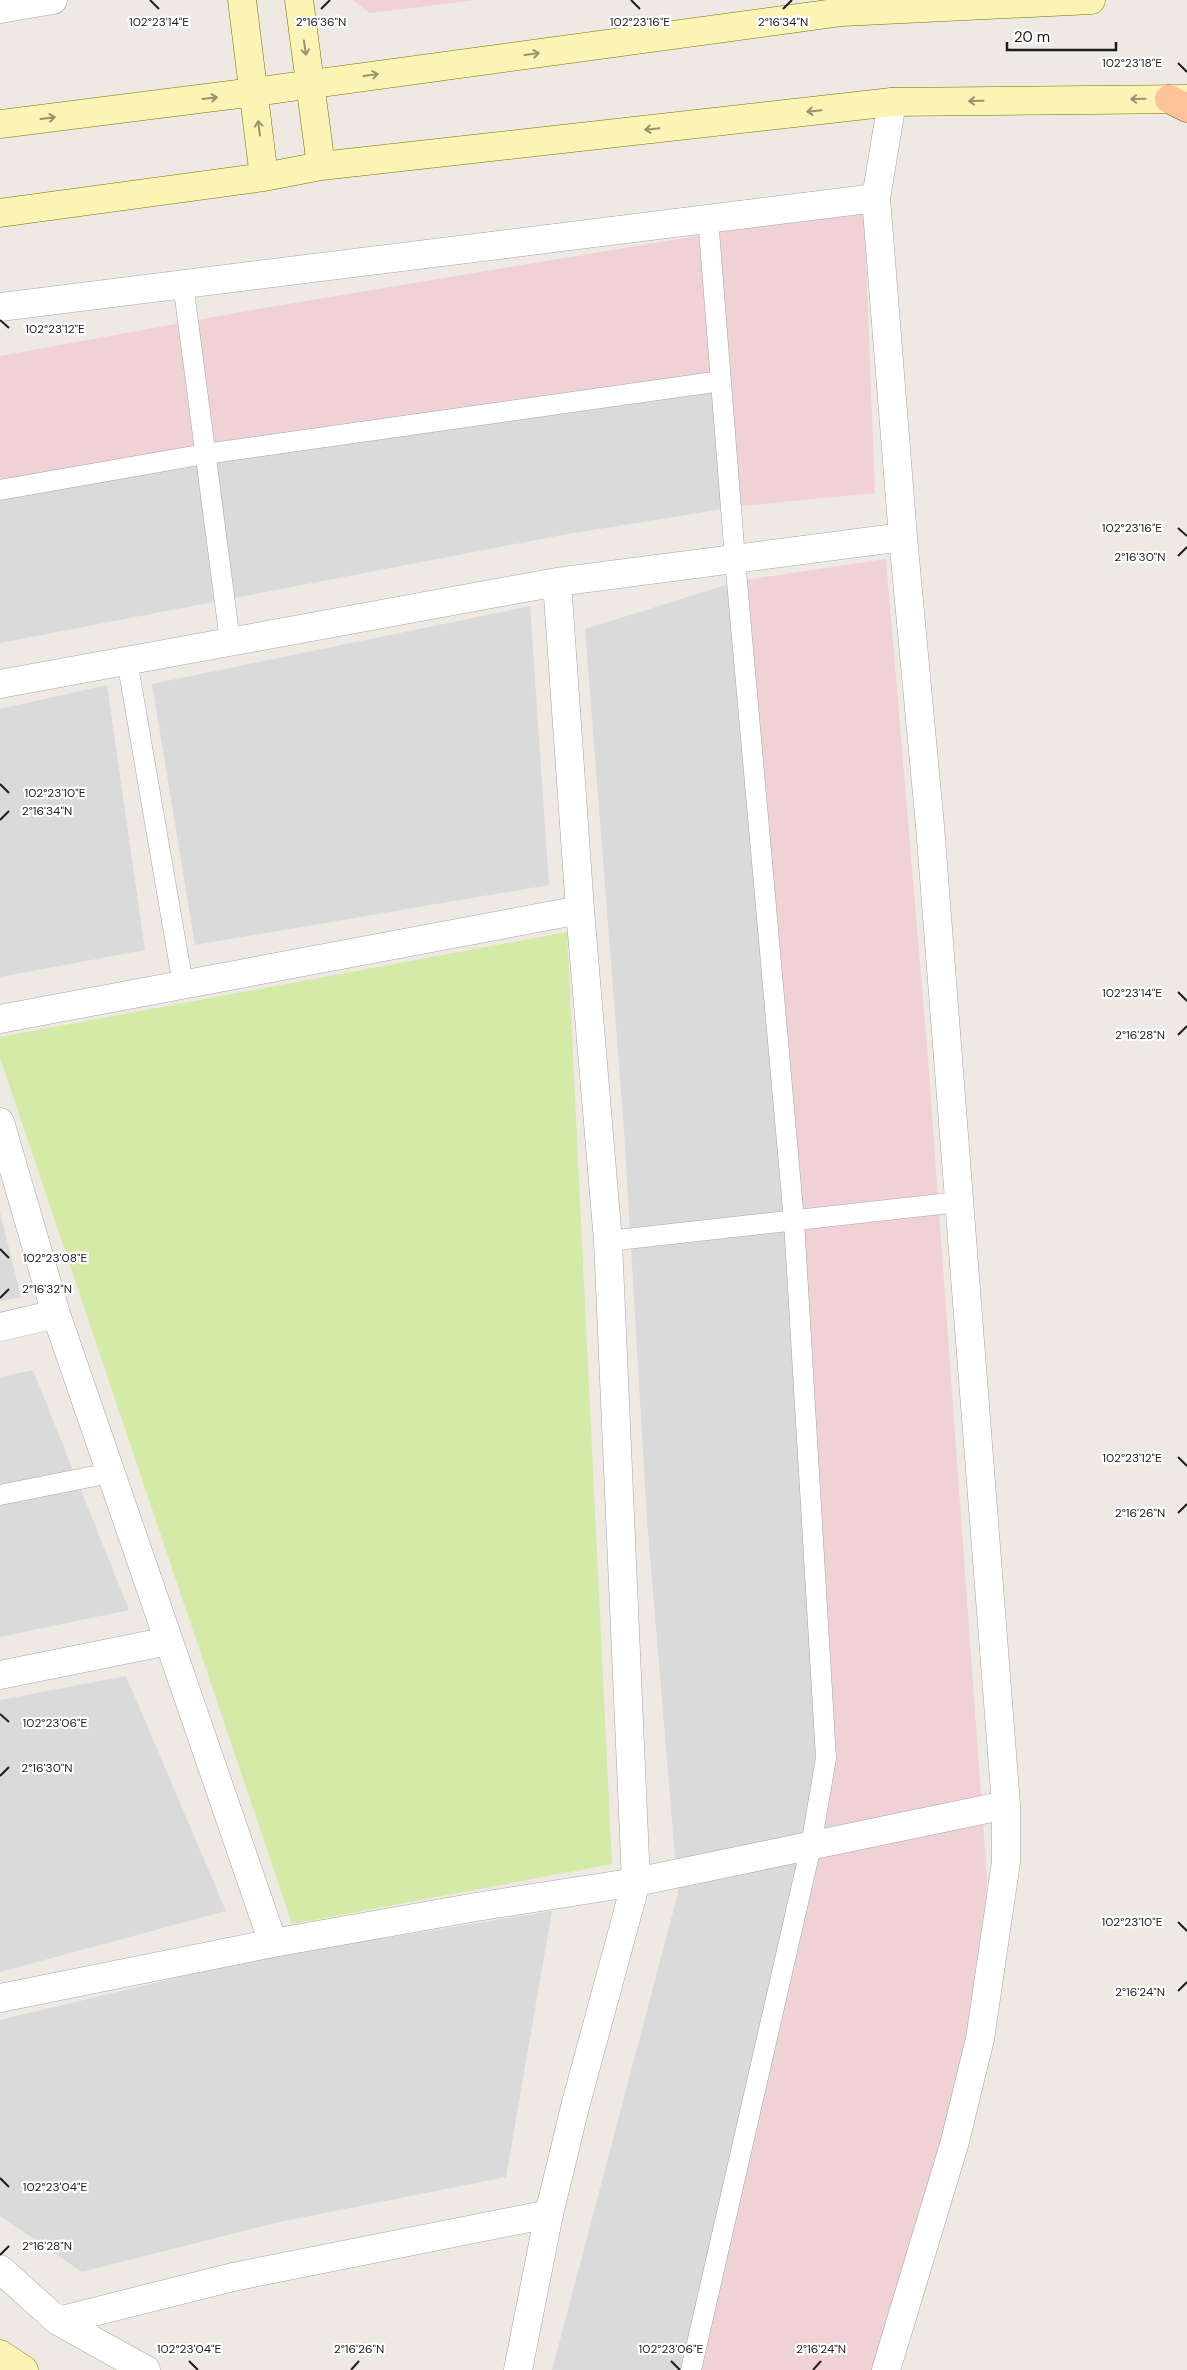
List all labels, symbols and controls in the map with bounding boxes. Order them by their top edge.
text: 102°23'14"E [129,14,189,30]
text: 2°16'36"N [296,14,346,30]
text: 102°23'16"E [610,14,670,30]
text: 2°16'34"N [758,14,808,30]
scale bar [1007,20,1116,52]
text: 20 m [1014,27,1050,47]
one-way arrow [301,40,311,56]
one-way arrow [523,49,539,59]
text: 102°23'18"E [1102,55,1162,71]
one-way arrow [362,70,378,80]
one-way arrow [201,93,217,103]
one-way arrow [1131,94,1147,104]
one-way arrow [968,96,984,106]
one-way arrow [806,106,822,116]
one-way arrow [40,113,56,123]
one-way arrow [254,120,264,136]
one-way arrow [645,124,661,134]
text: 102°23'12"E [25,321,85,337]
text: 102°23'16"E [1102,520,1162,536]
text: 2°16'30"N [1114,549,1166,565]
text: 102°23'10"E [25,785,86,801]
text: 2°16'34"N [22,803,72,819]
text: 102°23'14"E [1102,985,1162,1001]
text: 2°16'28"N [1115,1027,1165,1043]
text: 102°23'08"E [23,1250,87,1266]
text: 2°16'32"N [22,1281,72,1297]
text: 102°23'12"E [1102,1450,1162,1466]
text: 2°16'26"N [1115,1505,1165,1521]
text: 102°23'06"E [23,1715,88,1731]
text: 2°16'30"N [21,1760,73,1776]
text: 102°23'10"E [1102,1914,1163,1930]
text: 2°16'24"N [1115,1984,1165,2000]
text: 102°23'04"E [23,2179,87,2195]
text: 2°16'28"N [22,2238,72,2254]
text: 102°23'04"E [157,2341,221,2357]
text: 2°16'26"N [334,2341,384,2357]
text: 102°23'06"E [639,2341,704,2357]
text: 2°16'24"N [796,2341,846,2357]

